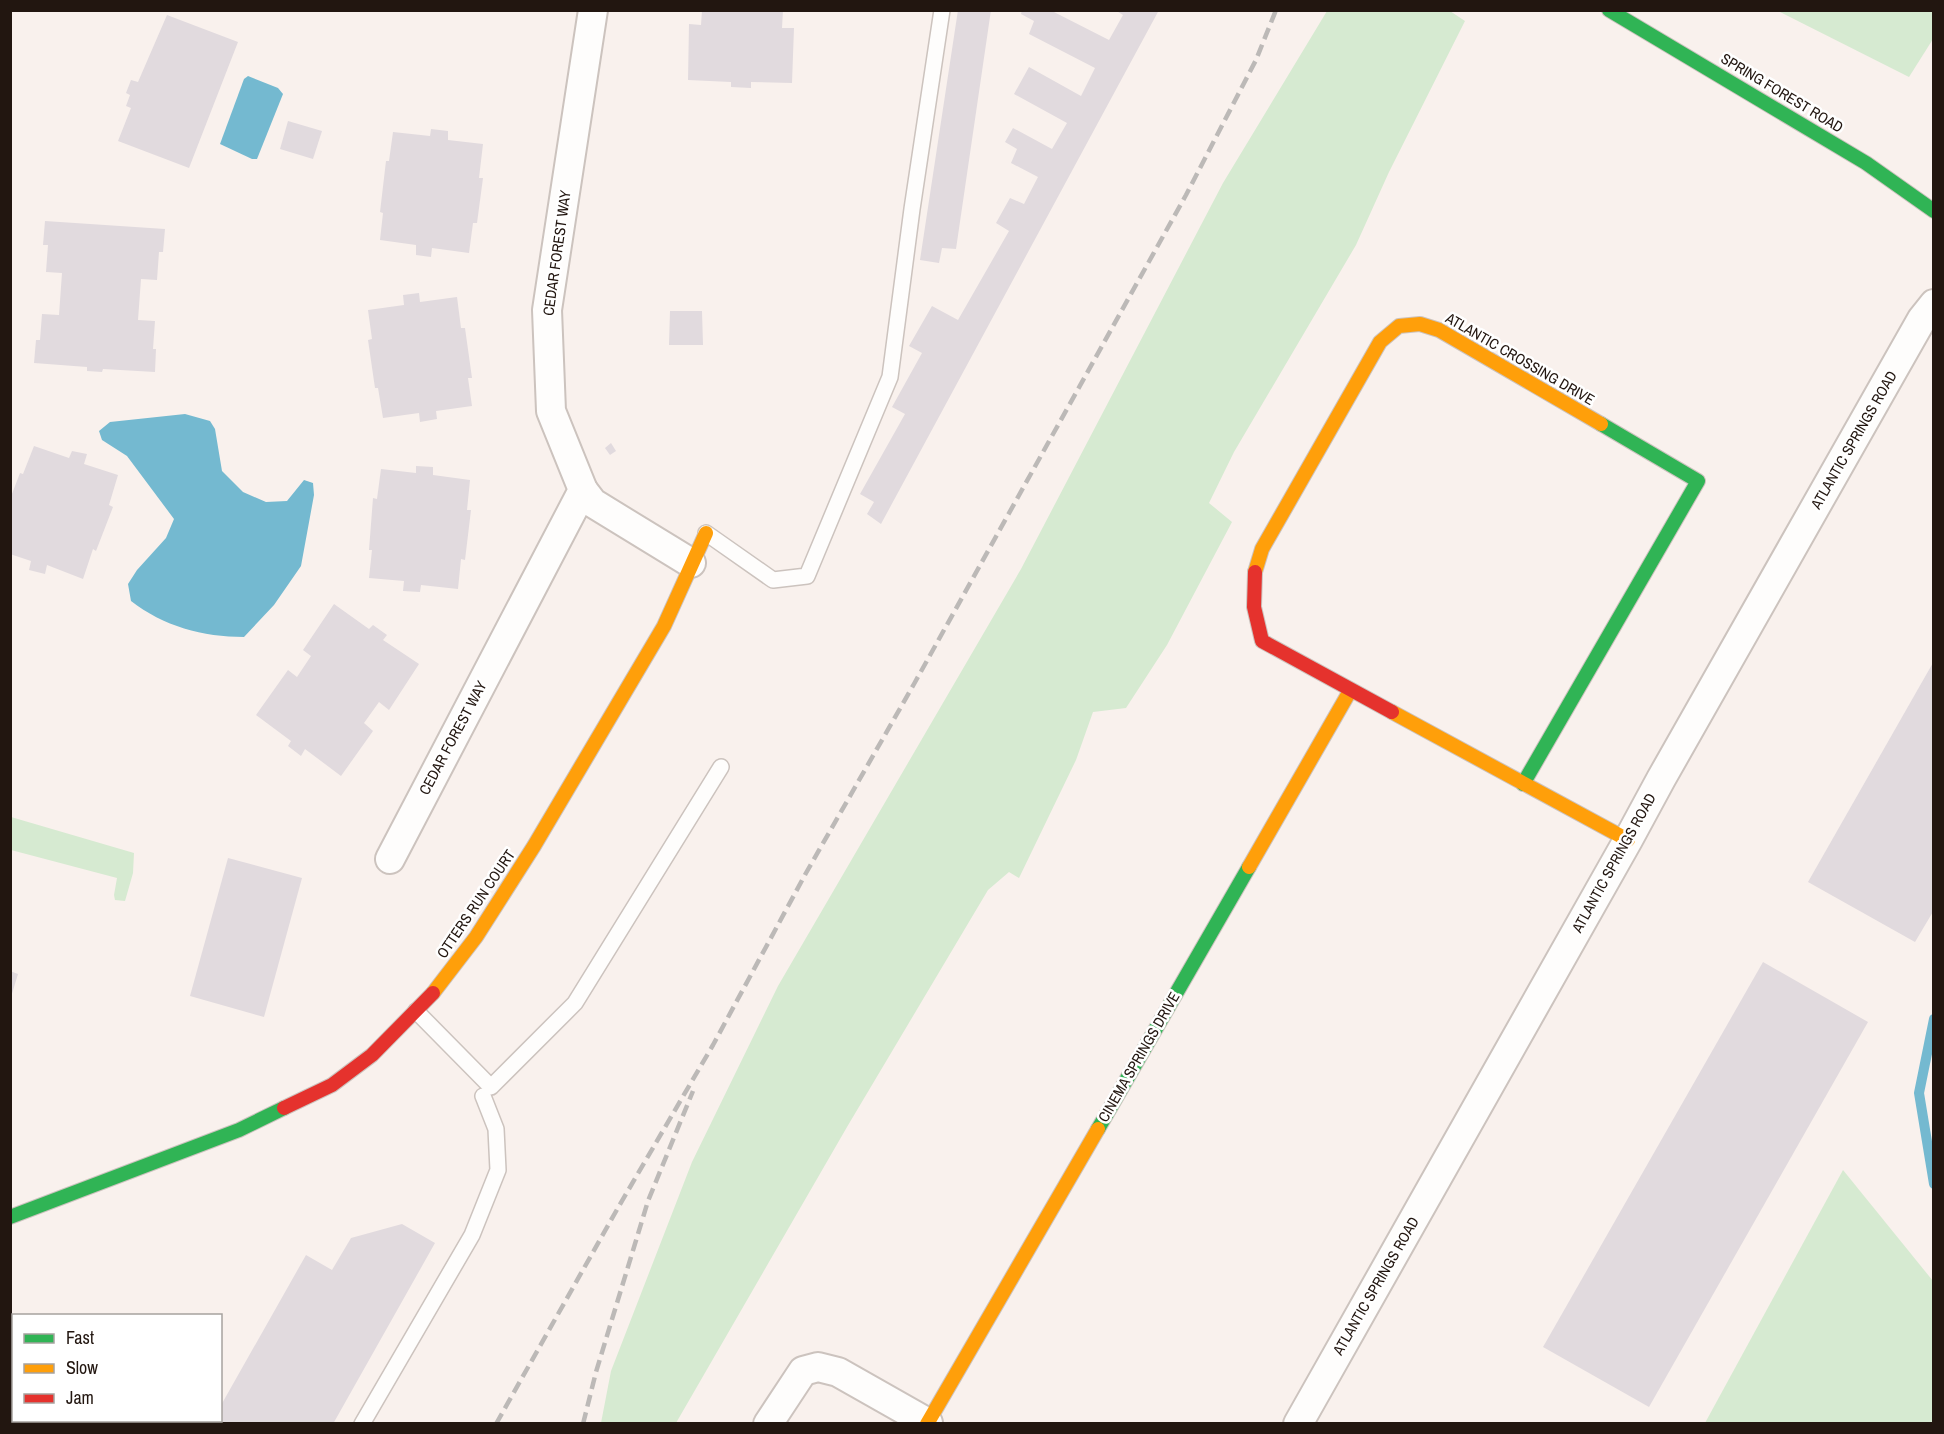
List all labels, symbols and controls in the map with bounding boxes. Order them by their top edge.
street label: SPRING FOREST ROAD [1717,48,1847,137]
street label: CEDAR FOREST WAY [537,188,576,317]
street label: ATLANTIC CROSSING DRIVE [1441,307,1599,410]
street label: ATLANTIC SPRINGS ROAD [1805,367,1902,514]
street label: CEDAR FOREST WAY [414,676,492,798]
street label: ATLANTIC SPRINGS ROAD [1566,789,1661,937]
street label: OTTERS RUN COURT [431,845,520,962]
street label: CINEMA SPRINGS DRIVE [1093,988,1184,1126]
street label: ATLANTIC SPRINGS ROAD [1327,1213,1424,1360]
legend [12,1314,222,1422]
text: Fast [66,1325,94,1350]
text: Slow [66,1355,98,1380]
text: Jam [66,1385,94,1410]

